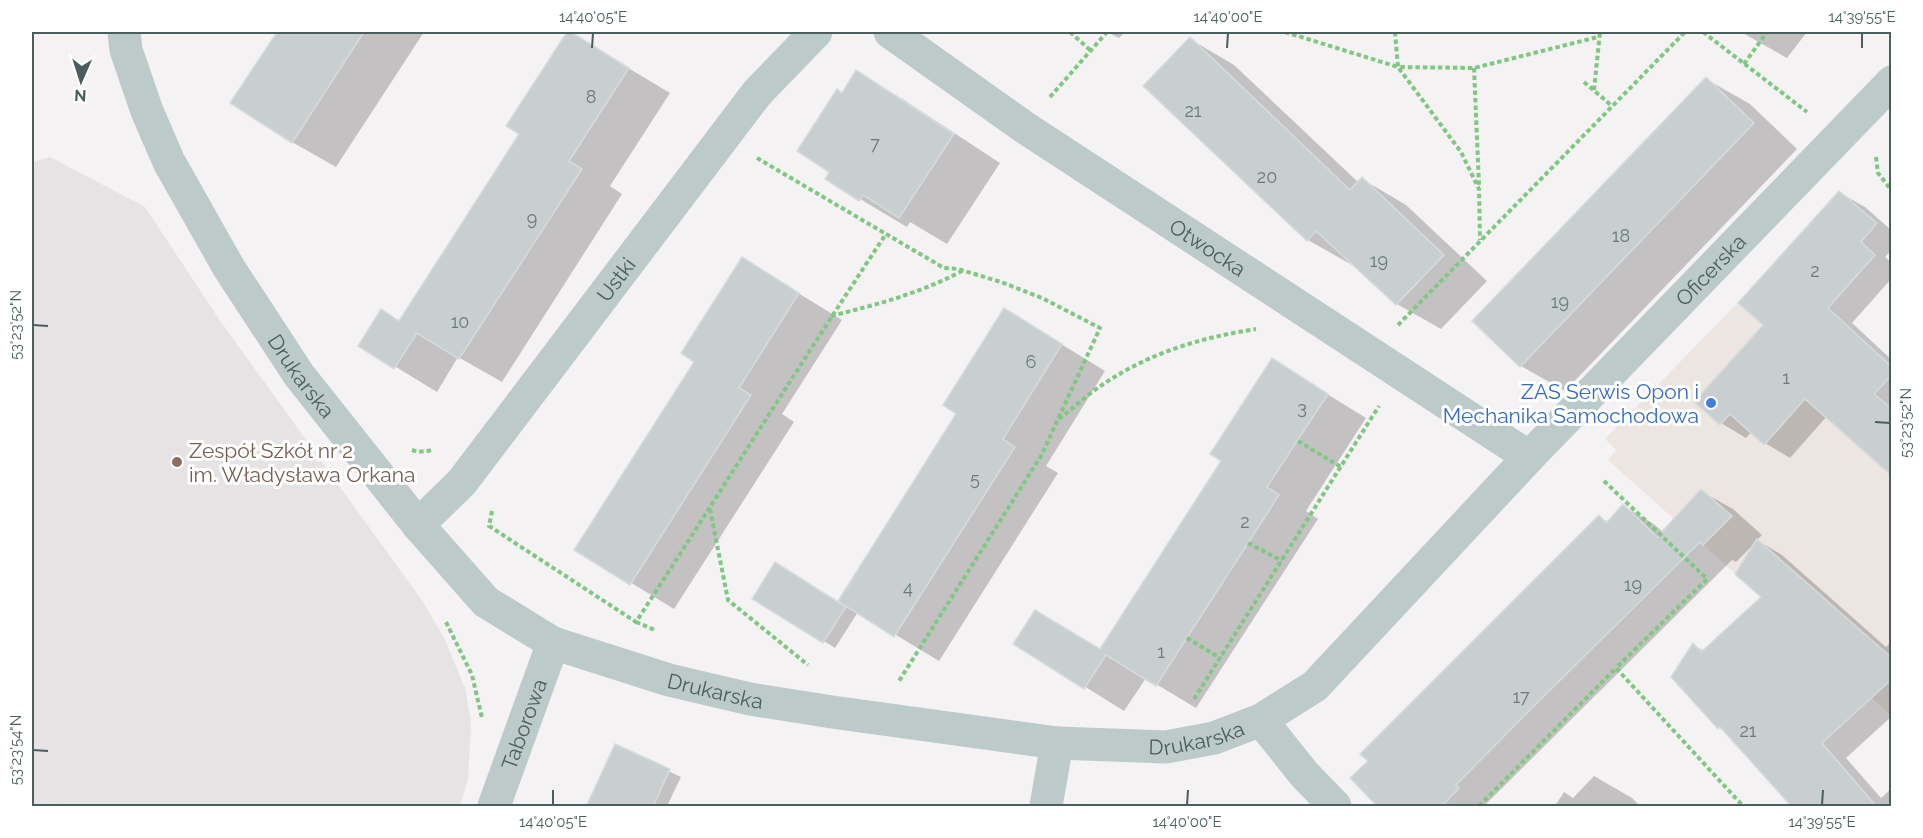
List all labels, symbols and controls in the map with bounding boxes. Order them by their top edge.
text: 14°40'05"E [559,8,627,26]
text: 14°40'00"E [1193,8,1263,26]
text: 14°39'55"E [1828,8,1896,26]
north arrow [51,51,111,111]
text: N [74,86,87,105]
house number: 8 [586,86,596,107]
house number: 21 [1184,100,1202,121]
house number: 7 [870,133,880,154]
house number: 20 [1257,166,1277,187]
house number: 9 [527,208,537,229]
street label: Otwocka [1165,213,1251,281]
house number: 18 [1612,225,1630,246]
street label: Oficerska [1670,228,1751,311]
house number: 19 [1370,250,1388,271]
street label: Ustki [591,252,640,306]
house number: 2 [1810,260,1820,281]
text: 53°23'52"N [7,290,25,360]
house number: 19 [1551,291,1569,312]
house number: 10 [451,311,469,332]
street label: Drukarska [263,329,340,423]
house number: 6 [1026,351,1037,372]
house number: 1 [1782,367,1790,388]
place label: ZAS Serwis Opon i Mechanika Samochodowa [1443,379,1699,428]
text: 53°23'52"N [1897,388,1915,458]
marker: ZAS Serwis Opon i Mechanika Samochodowa [1704,396,1718,410]
house number: 3 [1297,397,1307,418]
place label: Zespół Szkół nr 2 im. Władysława Orkana [189,438,415,487]
marker: Zespół Szkół nr 2 im. Władysława Orkana [170,455,184,469]
house number: 5 [970,468,980,489]
house number: 2 [1240,511,1250,532]
house number: 19 [1624,574,1642,595]
house number: 4 [903,577,913,598]
house number: 1 [1157,641,1165,662]
street label: Drukarska [665,668,765,713]
street label: Taborowa [496,675,552,773]
house number: 17 [1512,686,1530,707]
text: 53°23'54"N [7,715,25,785]
street label: Drukarska [1148,715,1248,760]
house number: 21 [1739,720,1757,741]
text: 14°40'05"E [519,813,587,831]
text: 14°40'00"E [1152,813,1222,831]
text: 14°39'55"E [1788,813,1856,831]

